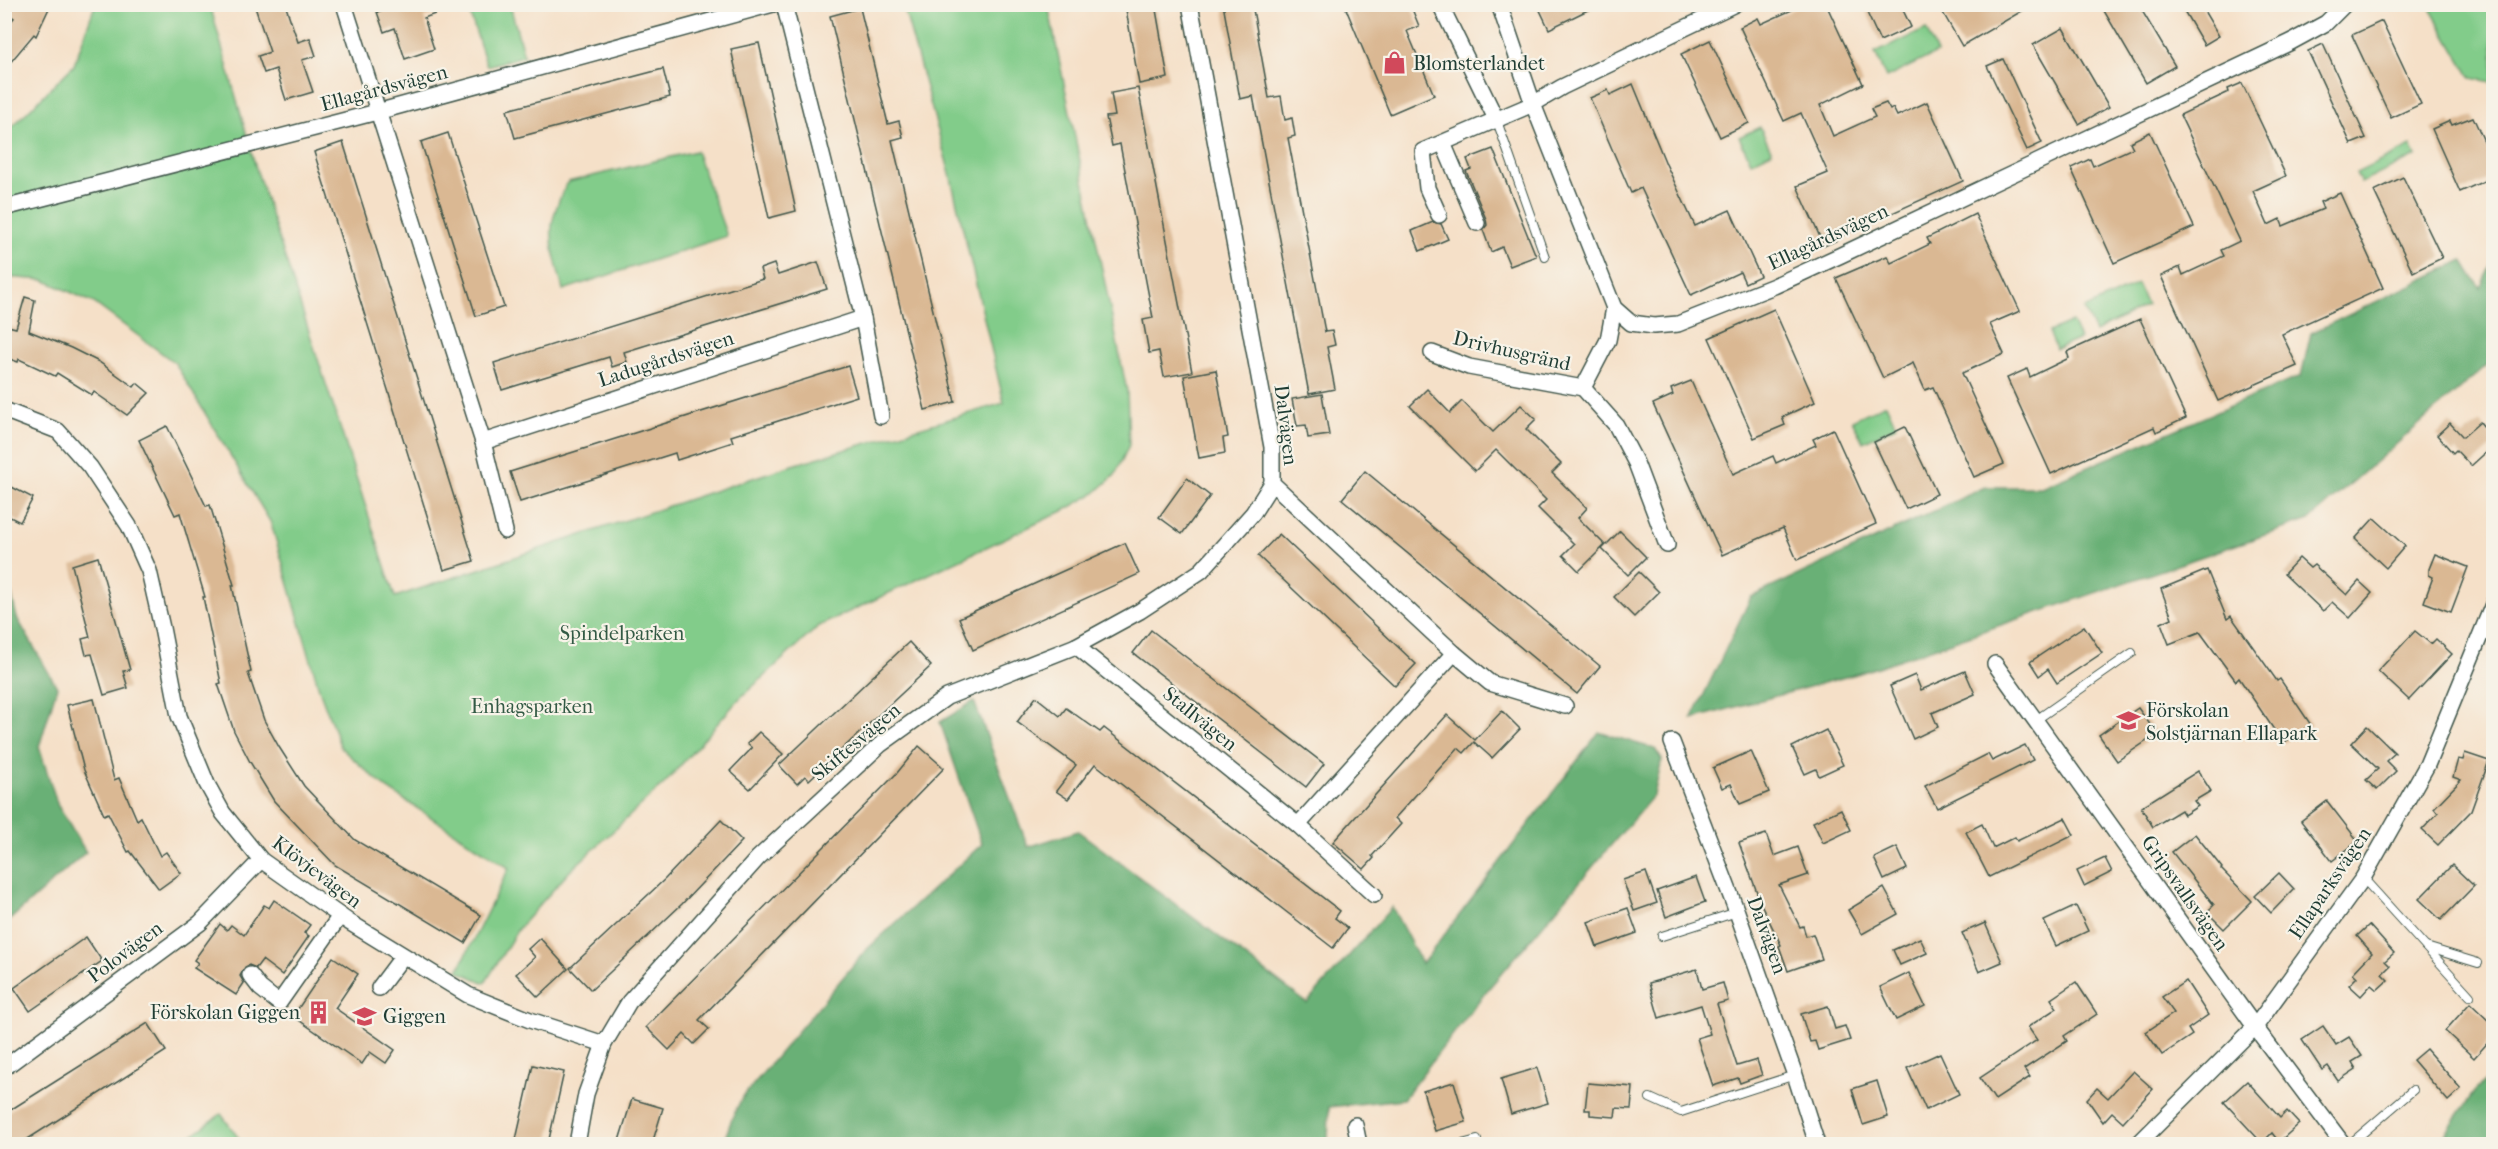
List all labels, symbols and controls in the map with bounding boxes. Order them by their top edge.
shop icon: Blomsterlandet [1382,50,1408,76]
place label: Blomsterlandet [1413,52,1545,75]
street label: Ellagårdsvägen [318,60,450,116]
street label: Ellagårdsvägen [1764,199,1892,275]
street label: Ladugårdsvägen [595,326,737,392]
street label: Drivhusgränd [1451,326,1574,376]
street label: Dalvägen [1270,383,1302,467]
park label: Spindelparken [560,622,685,645]
street label: Stallvägen [1158,682,1242,756]
park label: Enhagsparken [471,695,594,718]
street label: Skiftesvägen [807,698,905,786]
place label: Förskolan Solstjärnan Ellapark [2146,699,2318,745]
school or university icon: Förskolan Solstjärnan Ellapark [2115,708,2141,734]
street label: Ellaparksvägen [2284,822,2376,943]
street label: Klövjevägen [268,831,366,913]
street label: Gripsvallsvägen [2137,831,2234,955]
street label: Dalvägen [1742,893,1792,977]
street label: Polovägen [83,916,167,988]
building icon: Förskolan Giggen [305,999,331,1025]
place label: Förskolan Giggen [150,1001,300,1024]
school or university icon: Giggen [352,1003,378,1029]
place label: Giggen [383,1005,446,1028]

